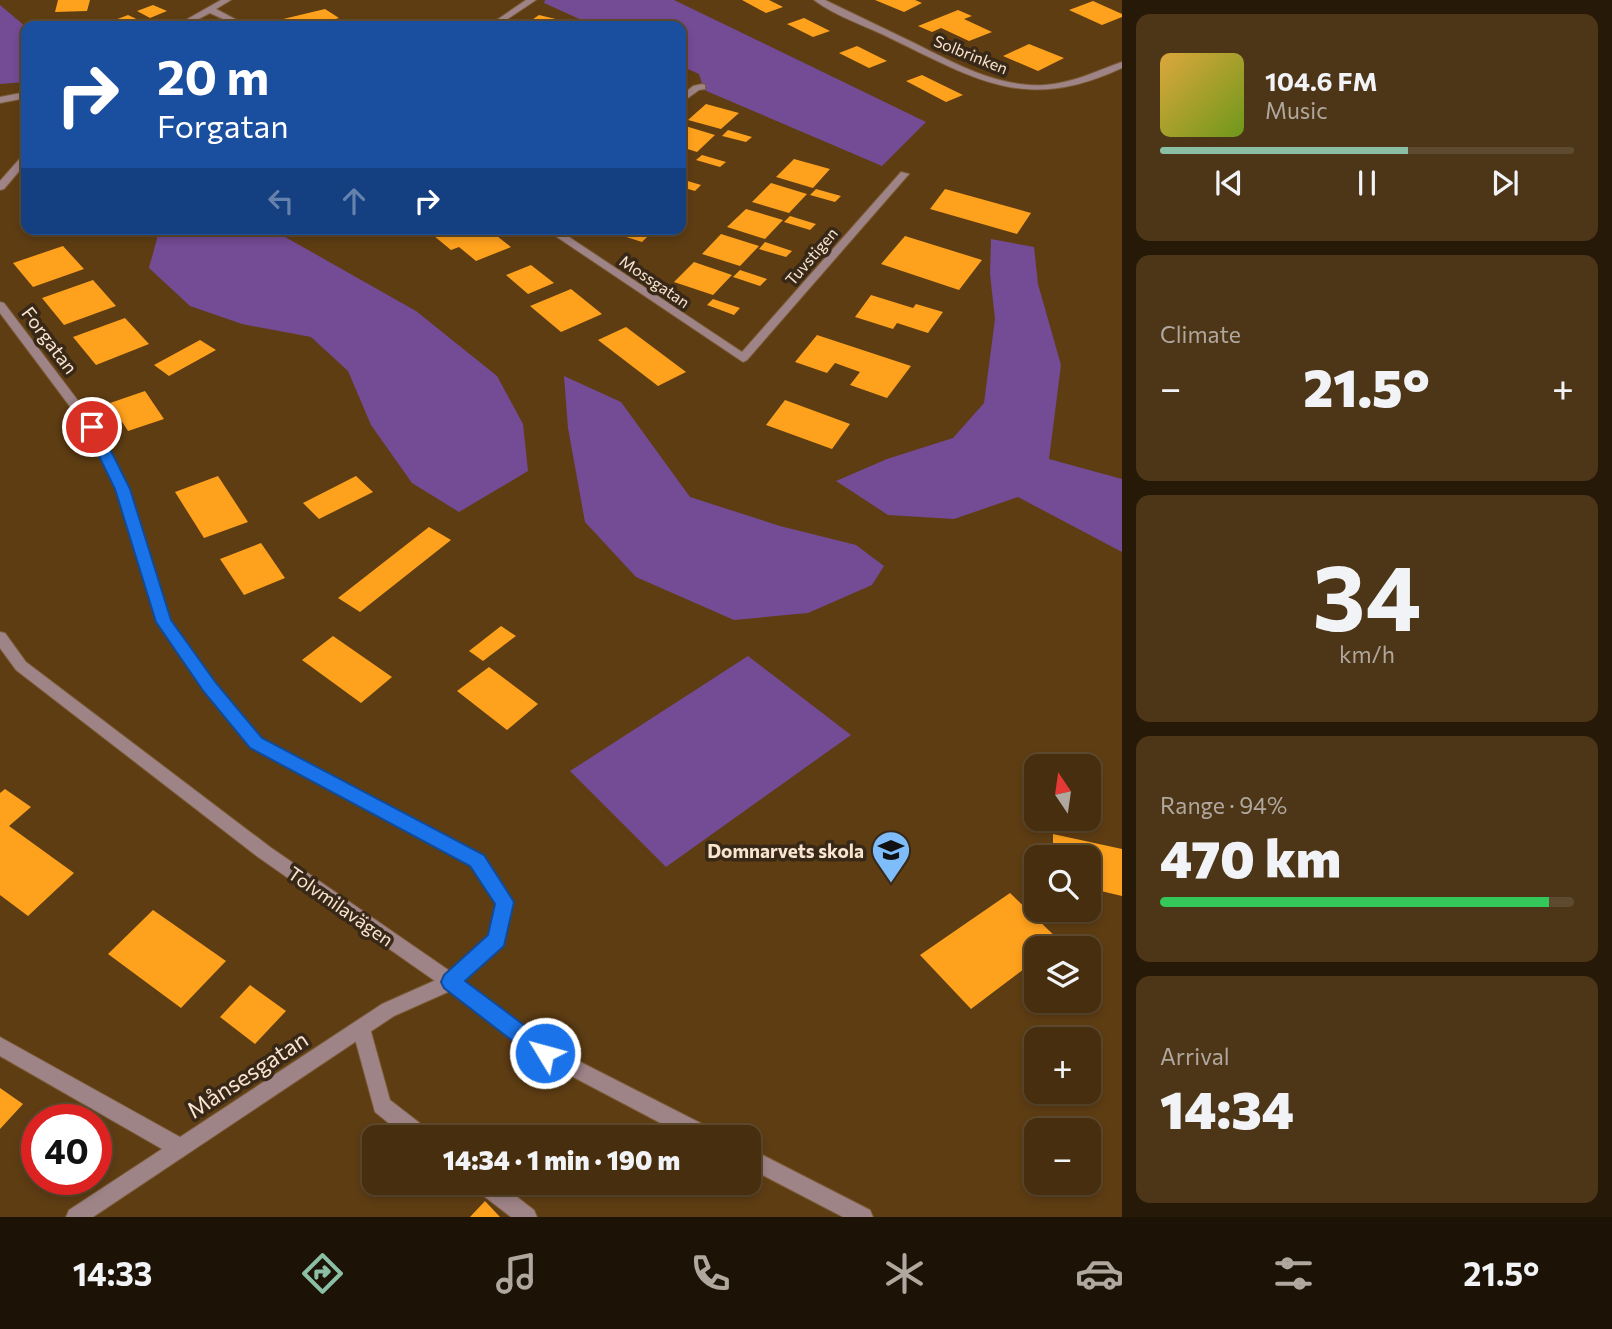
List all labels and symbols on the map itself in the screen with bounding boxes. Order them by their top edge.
street label: Solbrinken [931,31,1011,77]
street label: Tuvstigen [781,223,841,289]
street label: Mossgatan [616,251,694,311]
street label: Forgatan [17,302,83,378]
pin [62,397,122,457]
north arrow [1024,754,1101,831]
school or university icon: Domnarvets skola [870,829,912,884]
place label: Domnarvets skola [707,839,864,862]
street label: Tolvmilavägen [284,861,398,951]
position arrow [508,1016,582,1090]
street label: Månsesgatan [181,1024,313,1124]
speed limit sign: 40 [21,1104,112,1195]

